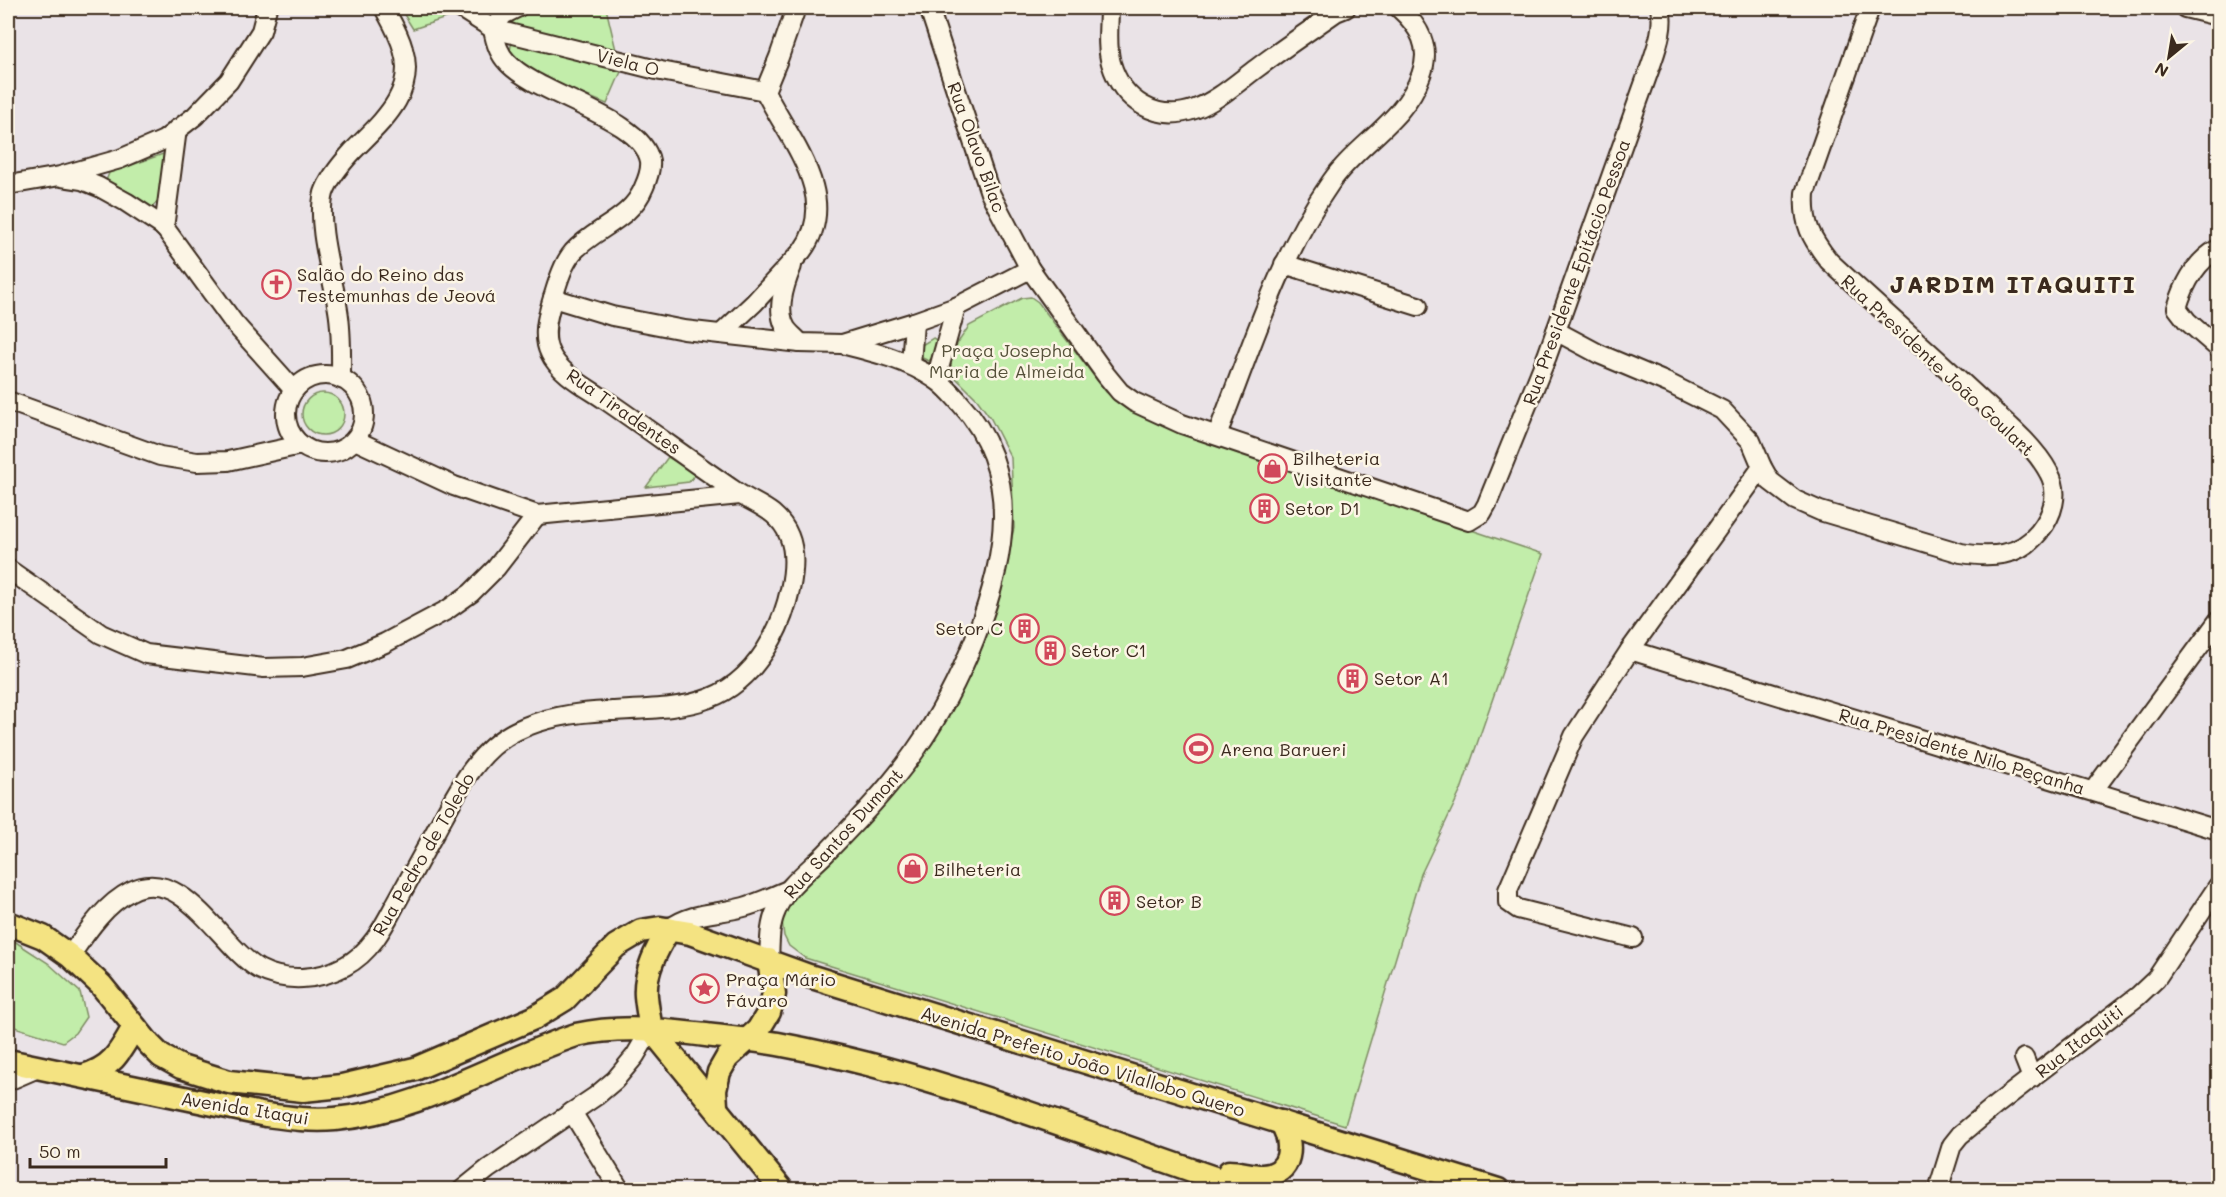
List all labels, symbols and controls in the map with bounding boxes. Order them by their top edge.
north arrow [2139,27,2199,87]
street label: Viela O [594,43,662,81]
text: N [2151,58,2172,83]
street label: Rua Olavo Bilac [942,78,1012,216]
street label: Rua Presidente Epitácio Pessoa [1517,136,1635,408]
place label: Salão do Reino das Testemunhas de Jeová [297,262,496,307]
church icon: Salão do Reino das Testemunhas de Jeová [260,268,292,300]
district label: JARDIM ITAQUITI [1889,268,2137,299]
street label: Rua Presidente João Goulart [1836,269,2040,461]
park label: Praça Josepha Maria de Almeida [929,338,1085,383]
street label: Rua Tiradentes [562,363,686,459]
place label: Bilheteria Visitante [1293,446,1380,491]
shop icon: Bilheteria Visitante [1256,452,1288,484]
building icon: Setor D1 [1248,492,1280,524]
place label: Setor D1 [1285,496,1360,520]
building icon: Setor C [1008,612,1040,644]
place label: Setor C [935,616,1003,640]
building icon: Setor C1 [1034,634,1066,666]
place label: Setor C1 [1071,638,1147,662]
building icon: Setor A1 [1337,662,1369,694]
place label: Setor A1 [1374,666,1449,690]
street label: Rua Presidente Nilo Peçanha [1836,702,2088,800]
sports icon: Arena Barueri [1183,733,1215,765]
place label: Arena Barueri [1220,737,1347,761]
street label: Rua Santos Dumont [778,763,908,903]
street label: Rua Pedro de Toledo [367,768,480,940]
shop icon: Bilheteria [897,853,929,885]
place label: Bilheteria [934,857,1021,881]
building icon: Setor B [1099,885,1131,917]
place label: Setor B [1136,889,1202,913]
place label: Praça Mário Fávaro [726,967,836,1012]
place icon: Praça Mário Fávaro [689,973,721,1005]
street label: Rua Itaquiti [2030,999,2128,1083]
street label: Avenida Prefeito João Vilallobo Quero [918,1000,1248,1122]
street label: Avenida Itaqui [179,1086,311,1130]
scale bar [30,1131,166,1169]
text: 50 m [39,1139,81,1163]

